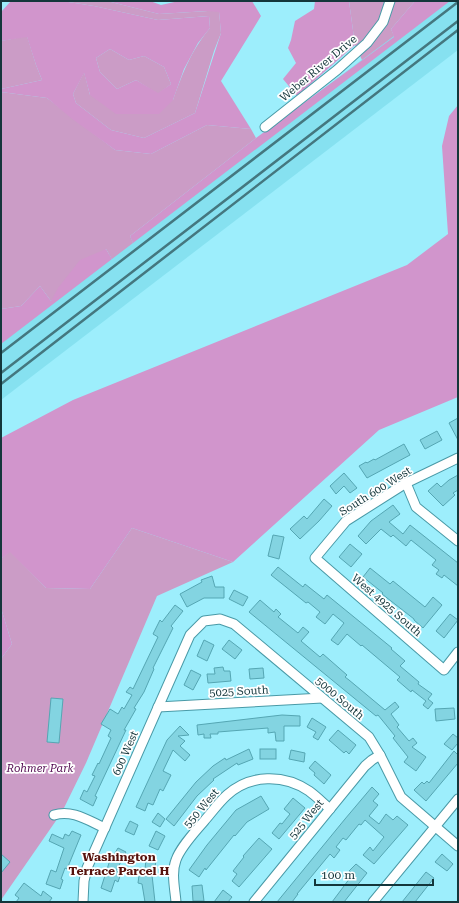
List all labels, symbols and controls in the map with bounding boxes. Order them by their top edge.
street label: Weber River Drive [277,32,359,104]
street label: South 600 West [337,464,413,519]
street label: West 4925 South [349,572,424,639]
street label: 5000 South [313,674,367,722]
street label: 5025 South [209,683,269,700]
street label: 600 West [110,729,141,777]
park label: Rohmer Park [5,762,74,775]
street label: 550 West [181,786,222,831]
street label: 525 West [286,797,326,842]
district label: Washington Terrace Parcel H [69,850,169,878]
scale bar [315,861,433,887]
text: 100 m [321,868,355,882]

